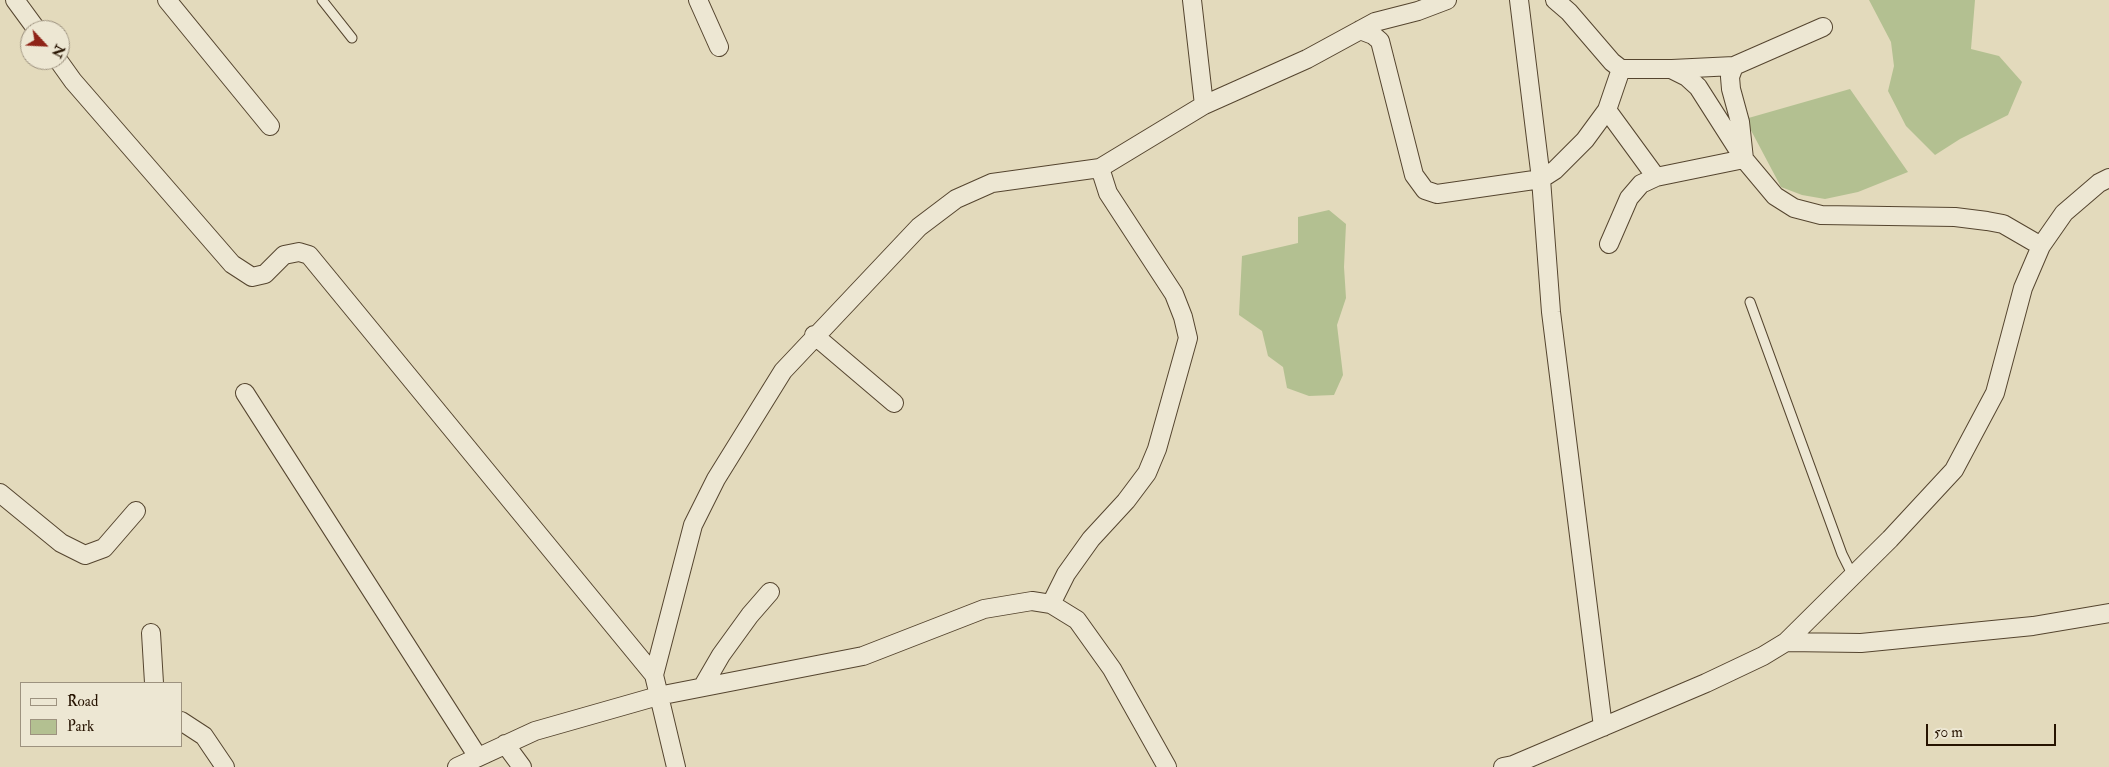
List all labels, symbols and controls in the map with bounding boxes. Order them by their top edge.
north arrow [20,20,70,70]
text: N [48,42,68,60]
legend [20,682,182,747]
text: Road [67,692,98,711]
scale bar [1929,714,2059,746]
text: Park [67,717,94,736]
text: 50 m [1934,723,1963,742]

